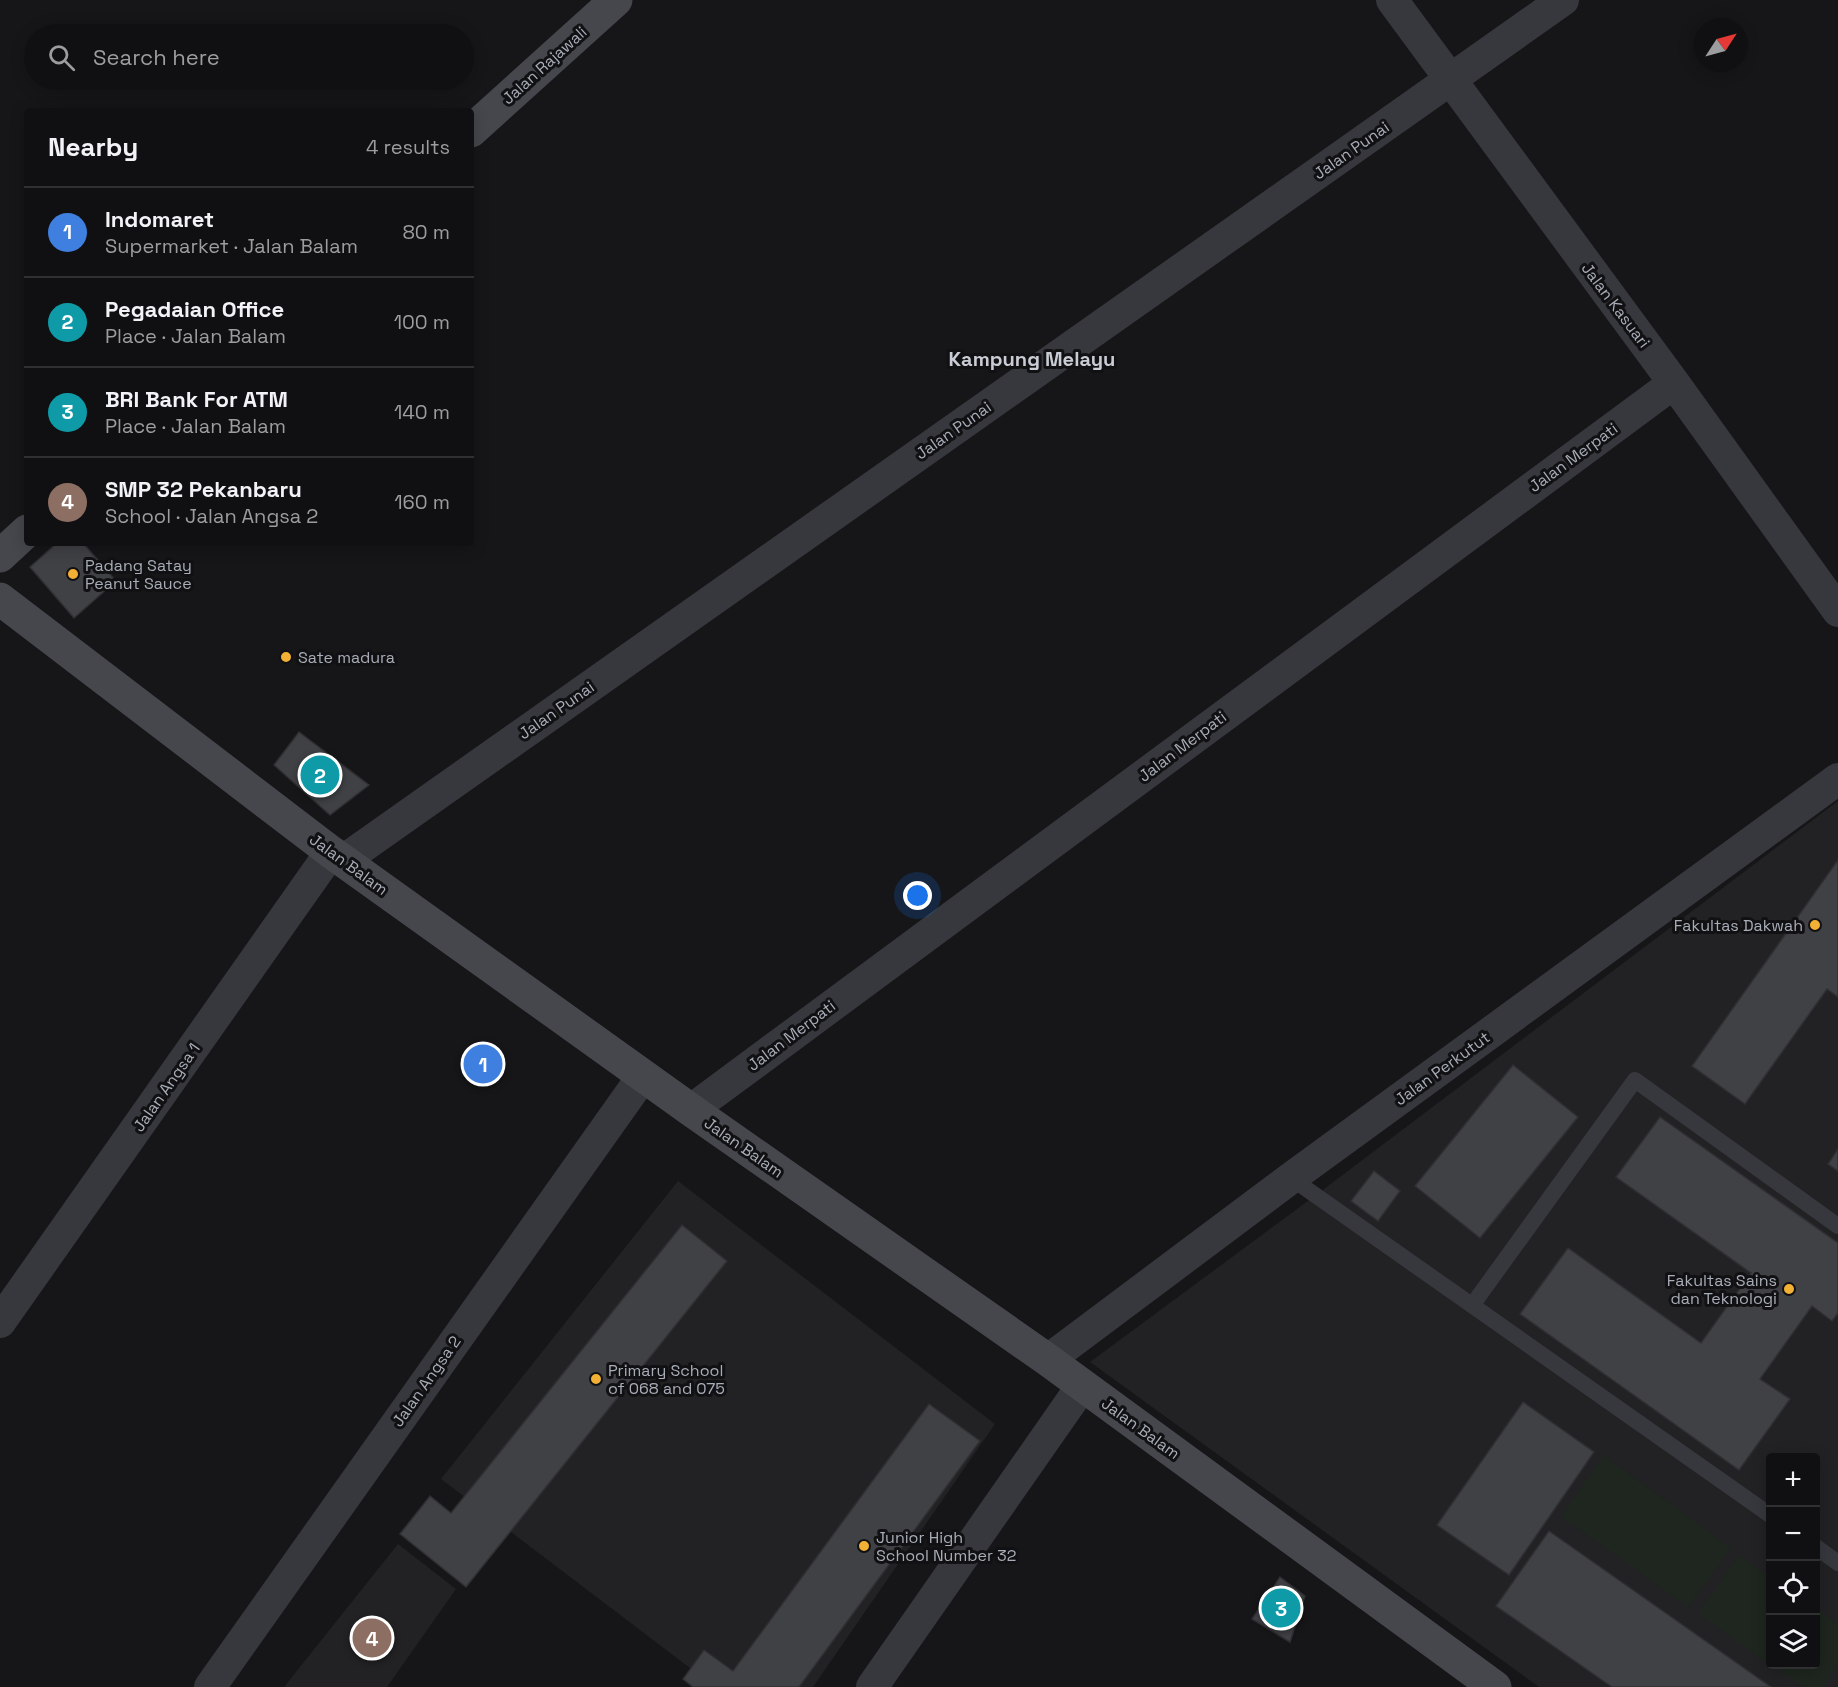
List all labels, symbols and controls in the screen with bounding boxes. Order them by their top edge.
north arrow [1694,18,1748,72]
street label: Jalan Rajawali [497,22,591,109]
search box [24,24,474,90]
icon: search [45,41,78,74]
text: Search here [93,43,220,71]
street label: Jalan Punai [1309,117,1393,184]
text: Nearby [48,130,138,164]
text: 4 results [366,134,450,160]
text: Indomaret [105,205,214,233]
text: 1 [63,219,72,245]
text: 80 m [402,219,450,245]
text: Supermarket · Jalan Balam [105,233,358,259]
street label: Jalan Kasuari [1577,258,1655,352]
text: Pegadaian Office [105,295,284,323]
text: 2 [62,309,73,335]
text: 100 m [394,309,450,335]
text: Place · Jalan Balam [105,323,286,349]
district label: Kampung Melayu [949,346,1115,372]
text: BRI Bank For ATM [105,385,288,413]
street label: Jalan Punai [911,397,995,464]
text: 3 [61,399,74,425]
text: 140 m [394,399,450,425]
text: Place · Jalan Balam [105,413,286,439]
street label: Jalan Merpati [1525,418,1622,497]
text: SMP 32 Pekanbaru [105,475,302,503]
text: 4 [61,489,74,515]
text: 160 m [394,489,450,515]
text: School · Jalan Angsa 2 [105,503,318,529]
place label: Padang Satay Peanut Sauce [85,555,192,594]
marker: Padang Satay Peanut Sauce [66,567,80,581]
place label: Sate madura [298,647,395,668]
marker: Sate madura [279,650,293,664]
street label: Jalan Punai [514,677,598,744]
street label: Jalan Merpati [1134,706,1231,786]
pin: 2 [300,752,340,798]
street label: Jalan Balam [305,829,392,900]
your location [903,881,932,910]
place label: Fakultas Dakwah [1674,915,1803,936]
marker: Fakultas Dakwah [1808,918,1822,932]
street label: Jalan Merpati [743,995,840,1075]
street label: Jalan Perkutut [1390,1027,1494,1110]
street label: Jalan Angsa 1 [128,1039,205,1136]
pin: 1 [464,1042,502,1086]
street label: Jalan Balam [700,1112,787,1182]
place label: Fakultas Sains dan Teknologi [1667,1270,1777,1309]
marker: Fakultas Sains dan Teknologi [1782,1282,1796,1296]
street label: Jalan Angsa 2 [387,1332,466,1431]
place label: Primary School of 068 and 075 [608,1360,725,1399]
marker: Primary School of 068 and 075 [589,1372,603,1386]
street label: Jalan Balam [1097,1393,1184,1464]
map controls [1766,1453,1820,1669]
button: + [1766,1453,1820,1507]
button: − [1766,1507,1820,1561]
place label: Junior High School Number 32 [876,1527,1016,1566]
marker: Junior High School Number 32 [857,1539,871,1553]
button: locate [1766,1561,1820,1615]
pin: 3 [1262,1586,1300,1630]
button: layers [1766,1615,1820,1669]
pin: 4 [352,1616,392,1660]

